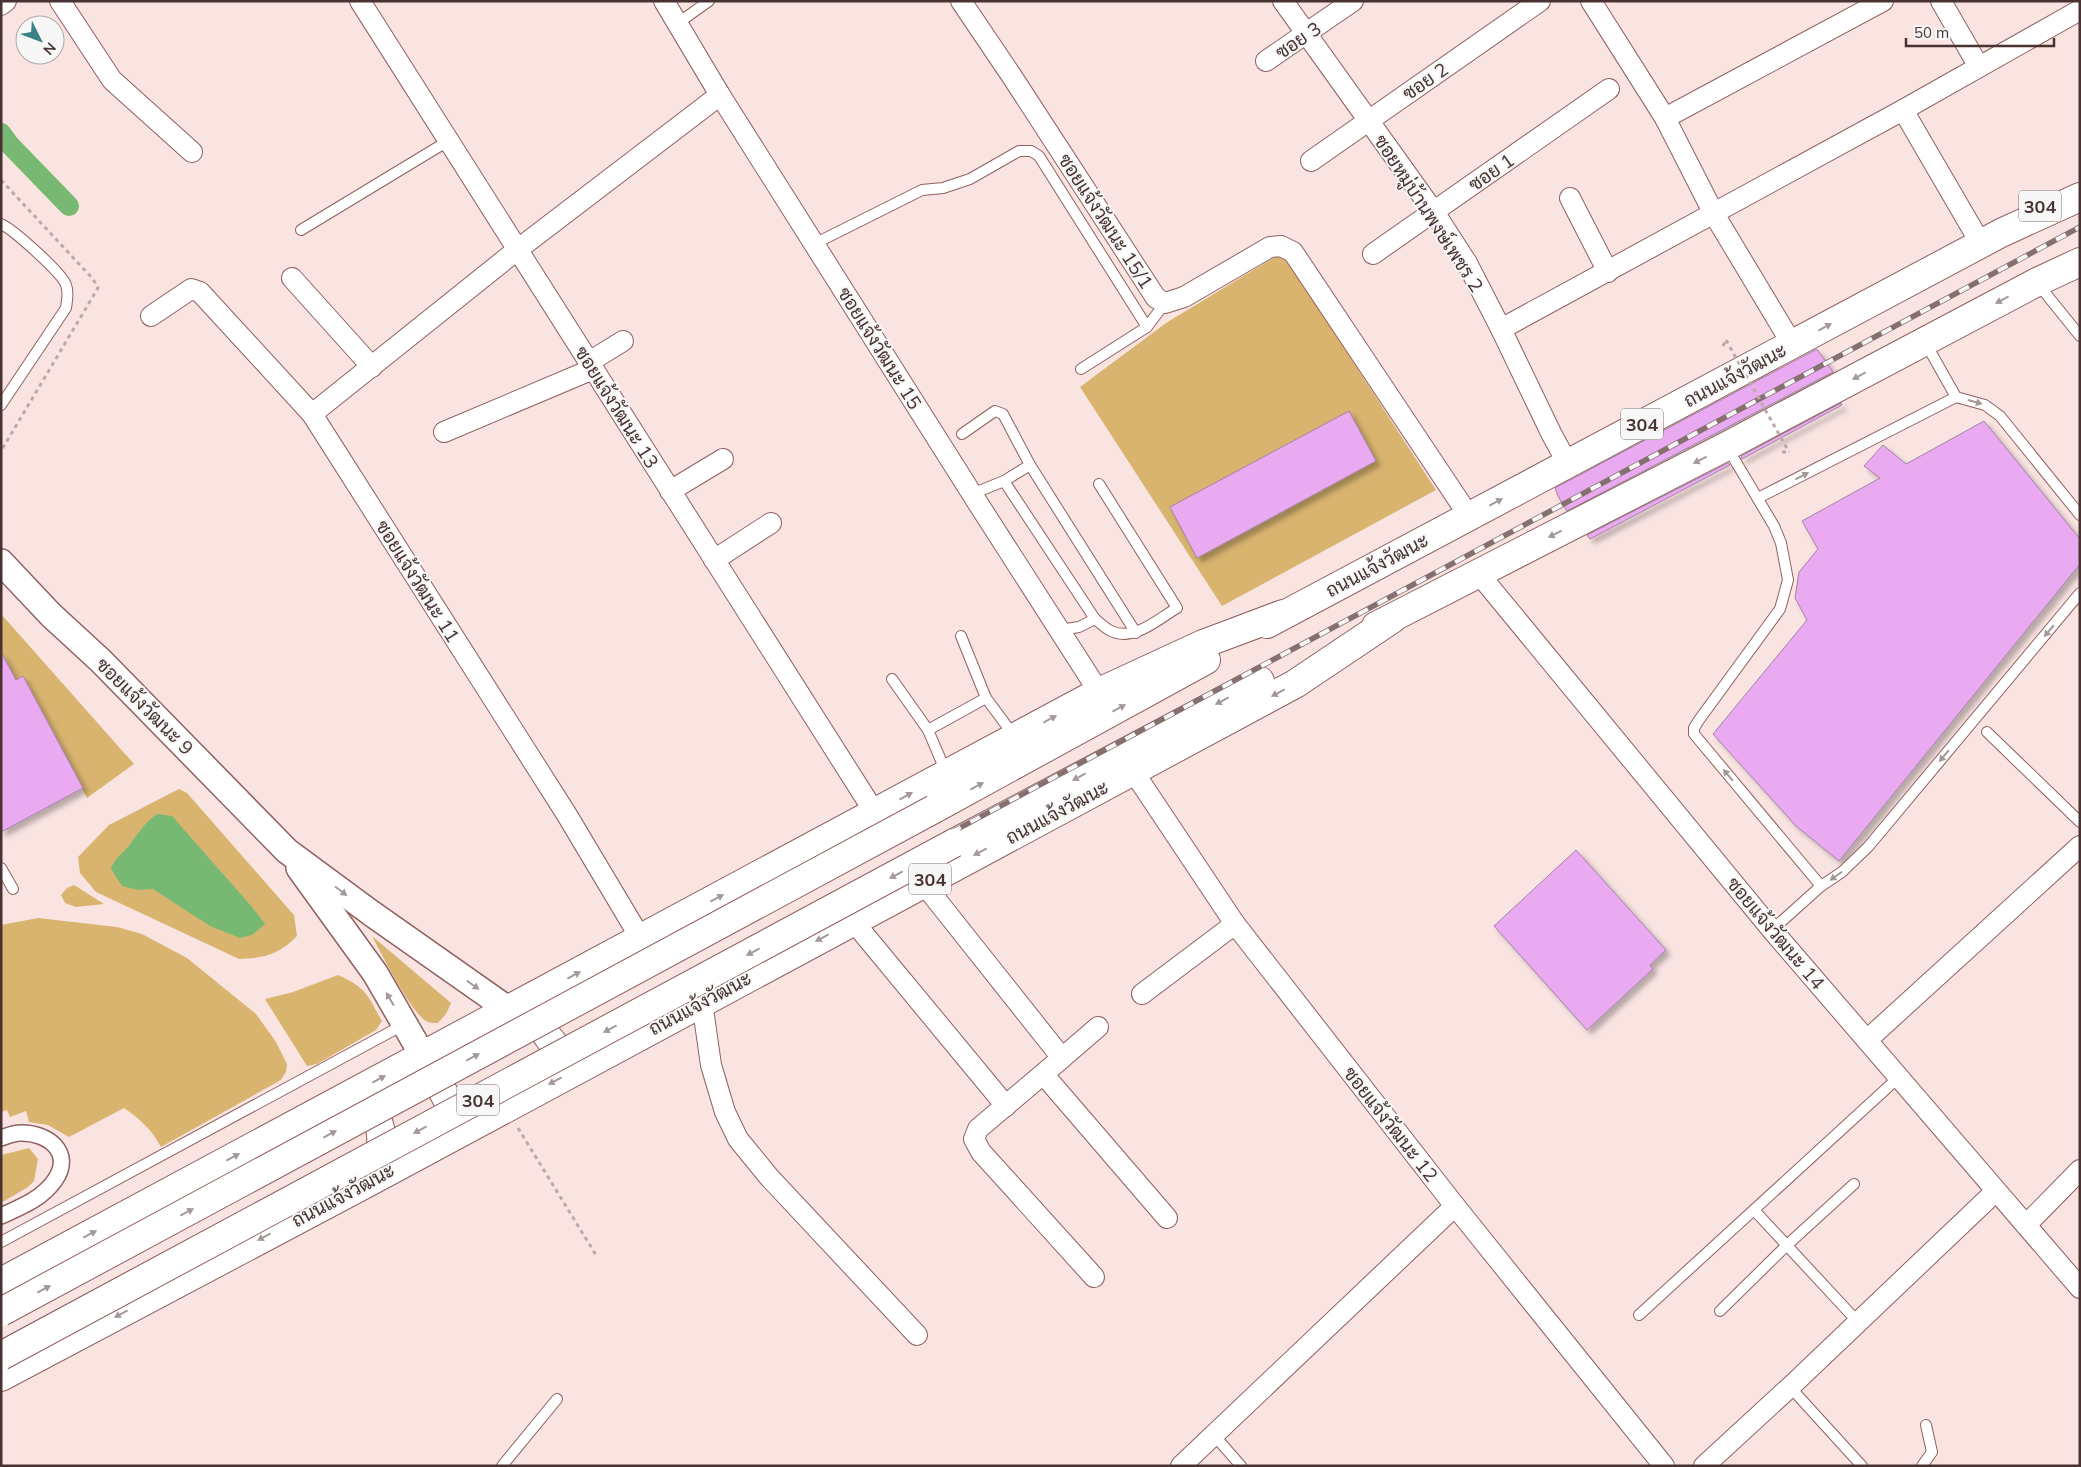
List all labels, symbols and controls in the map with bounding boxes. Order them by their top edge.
north arrow [15,15,65,65]
scale bar [1906,15,2054,47]
street label: ซอย 3 [1271,16,1325,64]
text: 50 m [1914,23,1949,42]
text: N [39,39,60,59]
street label: ซอย 2 [1398,57,1452,105]
street label: ซอยหมู่บ้านพงษ์เพชร 2 [1367,130,1489,297]
street label: ซอย 1 [1464,148,1518,196]
street label: ซอยแจ้งวัฒนะ 15/1 [1053,149,1159,293]
road number: 304 [2019,190,2061,222]
street label: ซอยแจ้งวัฒนะ 15 [833,283,927,413]
one-way arrow [1995,296,2010,304]
one-way arrow [1818,322,1831,331]
street label: ถนนแจ้งวัฒนะ [1679,338,1791,412]
street label: ซอยแจ้งวัฒนะ 13 [570,342,664,472]
one-way arrow [1852,372,1866,380]
one-way arrow [1968,398,1983,406]
road number: 304 [1621,408,1663,439]
one-way arrow [1692,456,1707,464]
one-way arrow [1795,472,1809,480]
one-way arrow [1489,498,1503,506]
street label: ซอยแจ้งวัฒนะ 11 [371,516,465,646]
street label: ถนนแจ้งวัฒนะ [1321,528,1433,602]
one-way arrow [1548,530,1562,539]
one-way arrow [2043,624,2054,637]
street label: ซอยแจ้งวัฒนะ 9 [91,652,199,760]
one-way arrow [1270,689,1285,697]
one-way arrow [1215,697,1229,705]
one-way arrow [1112,704,1127,712]
one-way arrow [1042,715,1057,723]
one-way arrow [1939,749,1950,762]
one-way arrow [1722,770,1734,782]
one-way arrow [1071,773,1086,781]
street label: ถนนแจ้งวัฒนะ [1001,775,1113,849]
one-way arrow [969,782,984,790]
one-way arrow [900,791,913,800]
one-way arrow [973,848,987,857]
road number: 304 [909,864,951,894]
one-way arrow [889,870,903,879]
one-way arrow [1829,871,1843,881]
street label: ซอยแจ้งวัฒนะ 14 [1722,872,1830,994]
one-way arrow [334,885,347,896]
one-way arrow [710,894,725,902]
one-way arrow [815,933,828,942]
one-way arrow [746,947,759,956]
street label: ถนนแจ้งวัฒนะ [644,966,756,1040]
one-way arrow [567,971,582,979]
one-way arrow [466,980,480,990]
one-way arrow [385,992,394,1005]
one-way arrow [603,1024,616,1033]
one-way arrow [466,1053,481,1061]
street label: ซอยแจ้งวัฒนะ 12 [1339,1062,1443,1186]
one-way arrow [372,1075,386,1083]
one-way arrow [548,1077,563,1085]
road number: 304 [457,1084,499,1116]
one-way arrow [414,1126,427,1135]
one-way arrow [324,1130,337,1139]
one-way arrow [226,1153,241,1161]
street label: ถนนแจ้งวัฒนะ [287,1158,399,1232]
one-way arrow [180,1207,194,1216]
one-way arrow [83,1230,98,1238]
one-way arrow [257,1233,272,1241]
one-way arrow [37,1285,51,1293]
one-way arrow [114,1309,128,1318]

